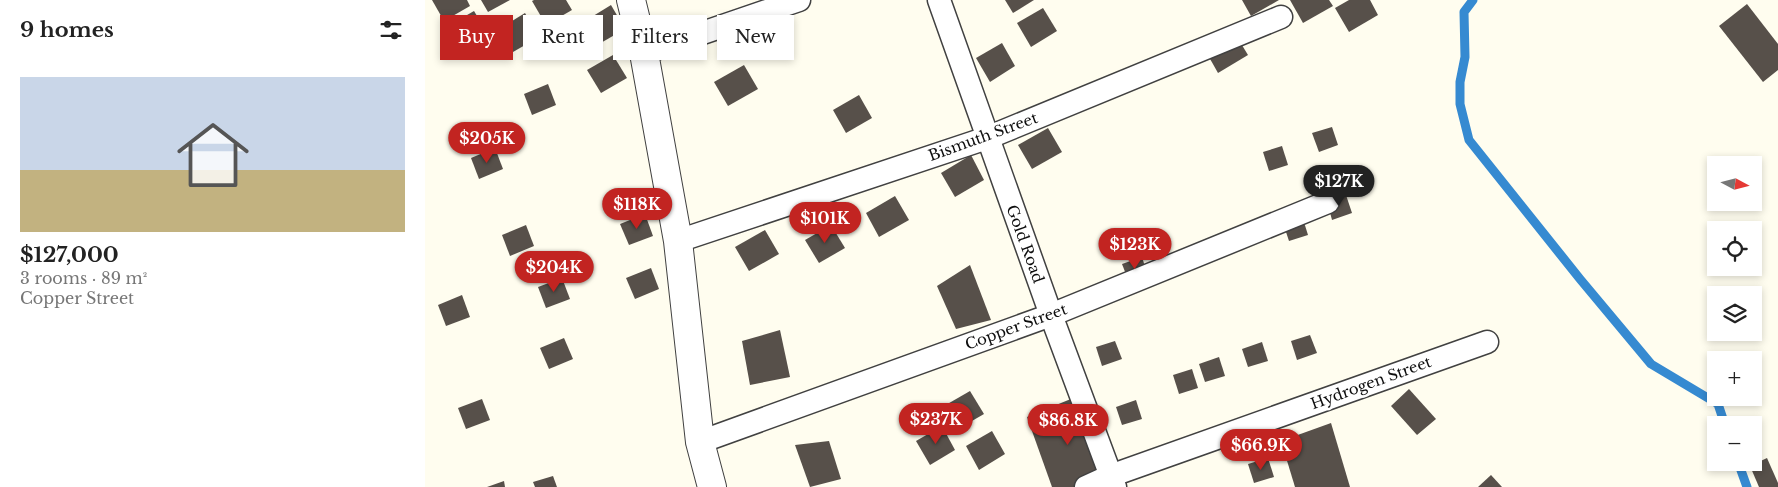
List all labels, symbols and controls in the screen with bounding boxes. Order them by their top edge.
chip: Buy [440,15,513,60]
chip: Rent [523,15,603,60]
chip: Filters [613,15,707,60]
chip: New [717,15,794,60]
icon: filters [377,16,405,44]
text: 9 homes [20,17,114,43]
street label: Bismuth Street [926,108,1040,165]
icon: home [168,110,258,200]
pin: $205K [452,121,522,164]
text: $205K [459,128,515,148]
north arrow [1707,156,1763,211]
map controls [1707,156,1762,471]
pin: $127K [1304,164,1374,207]
text: $127K [1314,171,1364,191]
pin: $118K [602,188,672,230]
text: $118K [613,194,661,214]
pin: $101K [790,202,860,244]
street label: Gold Road [1003,202,1048,286]
text: $101K [800,208,850,228]
button: locate [1707,221,1762,276]
pin: $123K [1100,228,1170,270]
text: $123K [1109,234,1161,254]
text: $127,000 [20,242,119,268]
pin: $204K [519,250,589,293]
text: $204K [526,257,582,277]
text: 3 rooms · 89 m² [20,268,147,288]
button: layers [1707,286,1762,341]
text: Copper Street [20,288,134,308]
street label: Copper Street [962,299,1070,354]
button: + [1707,351,1762,406]
street label: Hydrogen Street [1308,352,1434,413]
pin: $237K [901,402,971,445]
pin: $86.8K [1027,404,1109,446]
text: $237K [910,409,962,429]
text: $86.8K [1039,410,1097,430]
button: − [1707,416,1762,471]
pin: $66.9K [1220,428,1302,471]
text: $66.9K [1231,435,1291,455]

